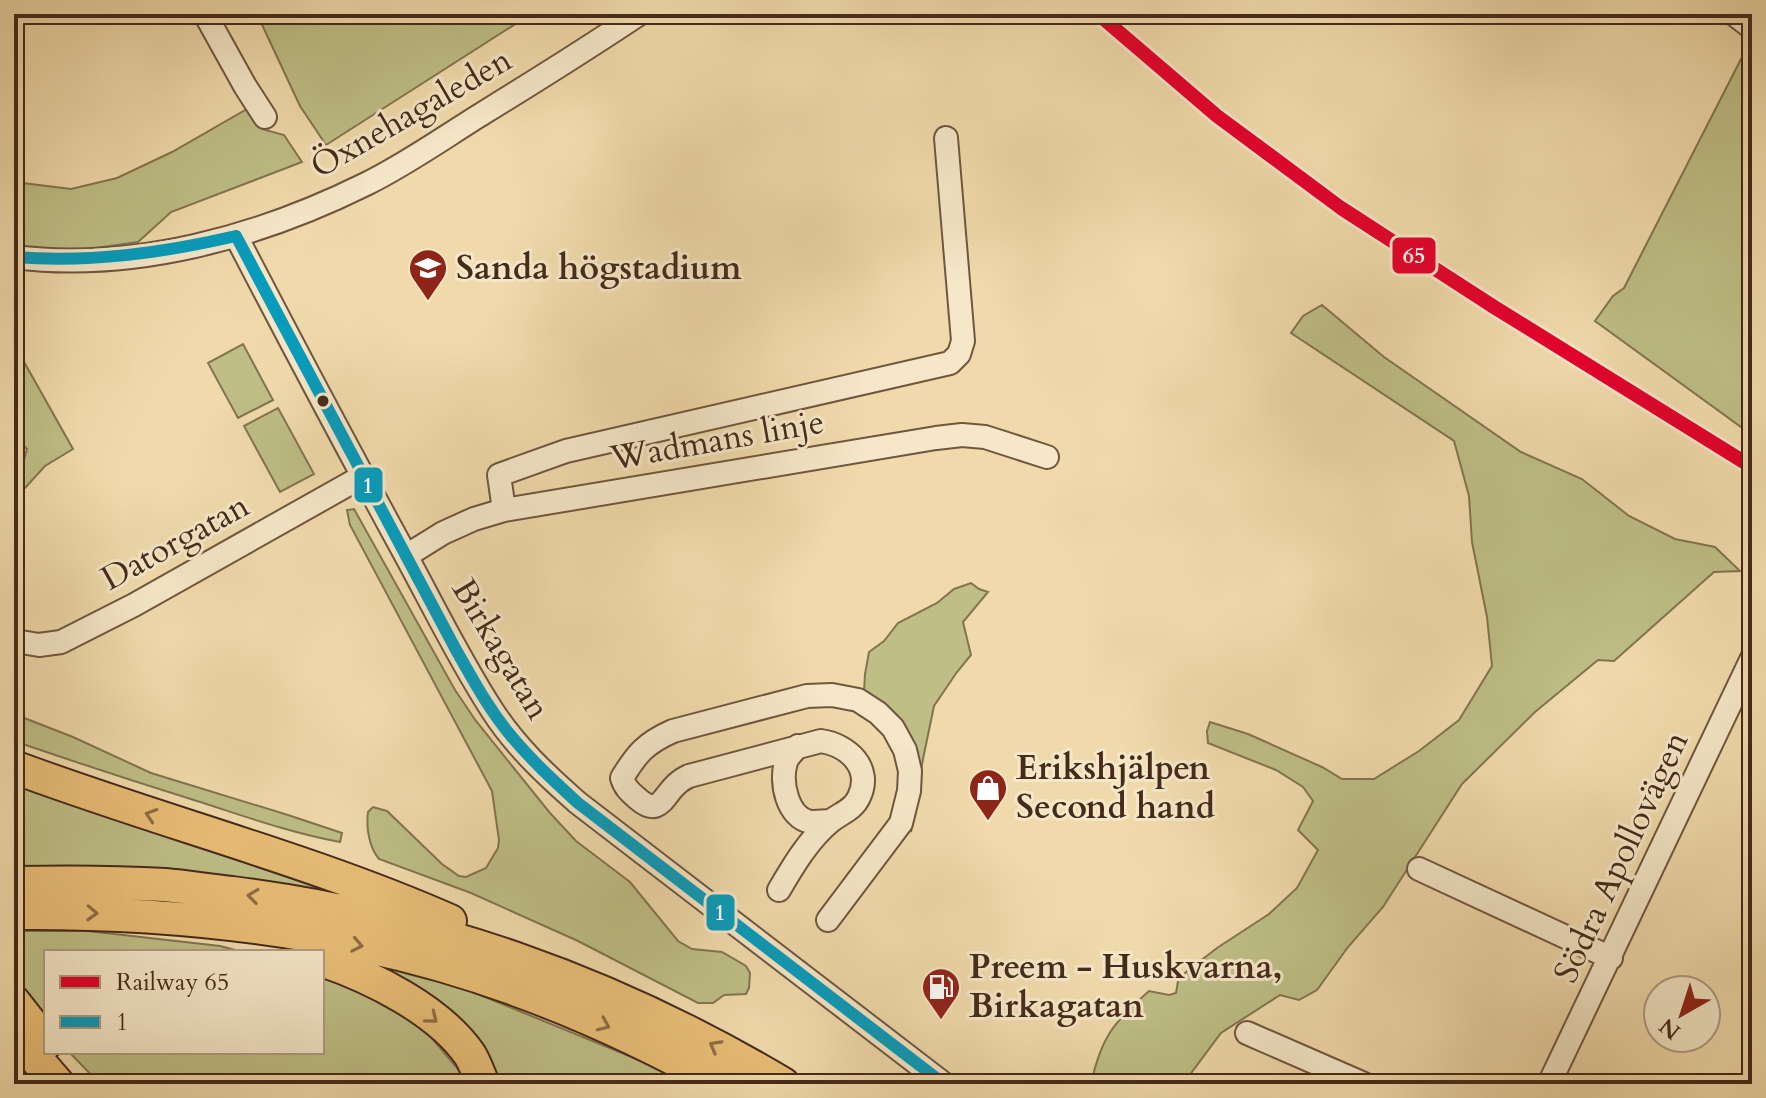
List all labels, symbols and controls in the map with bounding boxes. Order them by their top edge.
street label: Öxnehagaleden [302,37,520,189]
line badge: 65 [1391,236,1437,275]
text: 65 [1403,241,1425,271]
place label: Sanda högstadium [456,245,742,291]
school or university icon: Sanda högstadium [407,247,449,302]
unlabelled marker [315,393,331,409]
street label: Wadmans linje [606,399,827,482]
line badge: 1 [353,466,384,504]
text: 1 [362,471,374,501]
street label: Datorgatan [93,483,257,601]
street label: Birkagatan [441,570,561,728]
street label: Södra Apollovägen [1543,724,1699,990]
place label: Erikshjälpen Second hand [1016,745,1216,830]
shop icon: Erikshjälpen Second hand [967,767,1009,822]
one-way arrow [145,808,158,824]
one-way arrow [246,888,260,905]
line badge: 1 [705,893,736,932]
text: 1 [714,898,726,928]
one-way arrow [86,905,99,922]
one-way arrow [351,935,364,952]
place label: Preem - Huskvarna, Birkagatan [969,944,1283,1029]
legend [44,950,324,1054]
text: Railway 65 [116,966,229,999]
fuel station icon: Preem - Huskvarna, Birkagatan [920,966,962,1021]
north arrow [1642,974,1722,1054]
text: 1 [116,1006,128,1039]
one-way arrow [422,1008,437,1022]
text: N [1653,1011,1687,1046]
one-way arrow [596,1016,610,1032]
one-way arrow [709,1040,723,1056]

